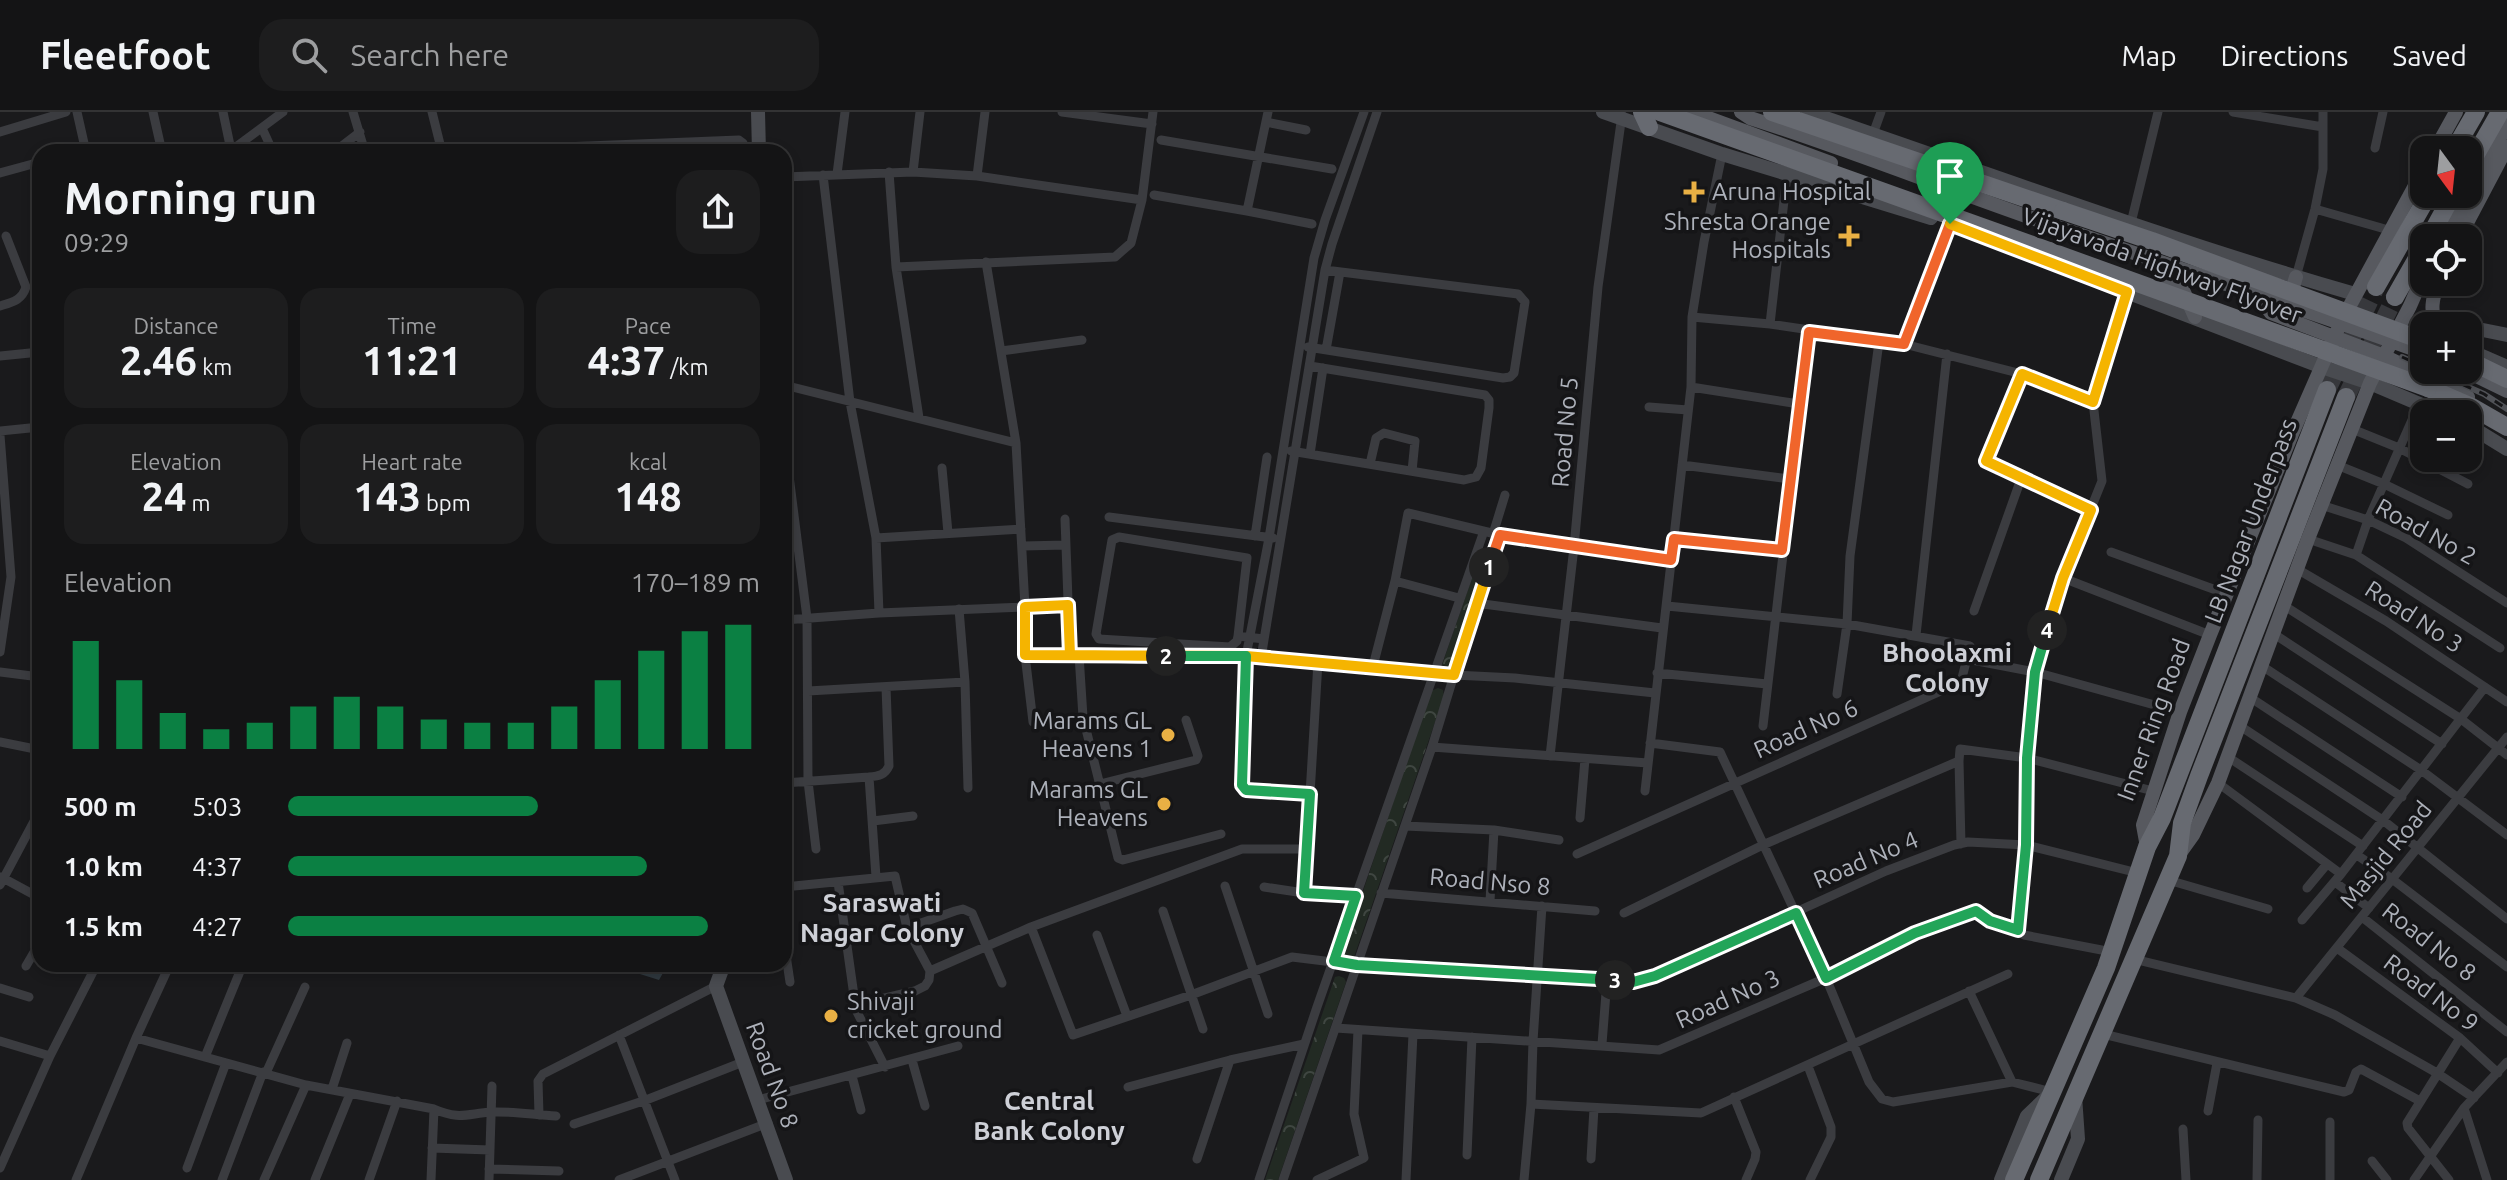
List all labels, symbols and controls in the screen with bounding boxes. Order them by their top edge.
search box [259,19,819,91]
icon: search [287,33,331,77]
text: Fleetfoot [40,34,211,76]
text: Search here [351,38,509,72]
text: Map [2121,40,2177,71]
text: Directions [2221,40,2348,71]
text: Saved [2392,40,2467,71]
north arrow [2410,136,2482,208]
map controls [2410,136,2482,472]
pin [1916,142,1984,224]
icon: arrive [1928,154,1972,198]
button: share [676,170,760,254]
text: Morning run [64,173,317,222]
place label: Aruna Hospital [1712,178,1871,205]
marker: Aruna Hospital [1683,181,1705,203]
street label: Vijayavada Highway Flyover [2018,202,2306,329]
place label: Shresta Orange Hospitals [1664,208,1831,263]
button: locate [2410,224,2482,296]
marker: Shresta Orange Hospitals [1838,225,1860,247]
text: 09:29 [64,228,129,257]
button: + [2410,312,2482,384]
text: Distance [133,313,219,338]
text: Time [387,313,437,338]
text: Pace [625,313,671,338]
text: 2.46 [120,338,197,383]
text: 11:21 [362,338,462,383]
text: 4:37 [588,338,665,383]
text: km [197,354,232,379]
text: /km [665,354,708,379]
street label: Road No 5 [1546,375,1583,488]
button: − [2410,400,2482,472]
street label: LB Nagar Underpass [2199,415,2302,627]
text: Elevation [130,449,222,474]
text: Heart rate [361,449,463,474]
text: kcal [629,449,667,474]
text: 24 [141,474,187,519]
text: 143 [353,474,421,519]
text: 148 [614,474,682,519]
text: m [187,490,211,515]
text: bpm [421,490,471,515]
street label: Road No 2 [2371,493,2481,570]
pin: 1 [1469,547,1509,587]
text: 1 [1483,554,1495,579]
text: Elevation [64,568,172,597]
text: 170–189 m [631,568,760,597]
street label: Road No 3 [2360,575,2468,658]
pin: 4 [2027,610,2067,650]
text: 4 [2041,617,2053,642]
street label: Inner Ring Road [2112,635,2195,805]
pin: 2 [1146,636,1186,676]
district label: Bhoolaxmi Colony [1882,638,2012,697]
text: 2 [1160,643,1172,668]
street label: Road No 6 [1750,694,1862,763]
place label: Marams GL Heavens 1 [1033,707,1152,762]
marker: Marams GL Heavens 1 [1159,726,1177,744]
place label: Marams GL Heavens [1029,776,1148,831]
text: 500 m [64,792,137,821]
text: 5:03 [192,792,242,821]
marker: Marams GL Heavens [1155,795,1173,813]
street label: Masjid Road [2334,796,2437,914]
street label: Road No 4 [1809,825,1922,894]
text: 1.0 km [64,852,143,881]
text: 4:37 [192,852,242,881]
street label: Road Nso 8 [1428,863,1552,900]
district label: Saraswati Nagar Colony [800,888,964,947]
street label: Road No 8 [2377,897,2481,986]
text: 1.5 km [64,912,143,941]
text: 4:27 [192,912,242,941]
street label: Road No 9 [2379,948,2484,1037]
pin: 3 [1595,960,1635,1000]
street label: Road No 3 [1672,964,1784,1033]
text: 3 [1609,967,1621,992]
place label: Shivaji cricket ground [847,988,1003,1043]
marker: Shivaji cricket ground [822,1007,840,1025]
street label: Road No 8 [741,1018,804,1132]
district label: Central Bank Colony [973,1086,1125,1145]

